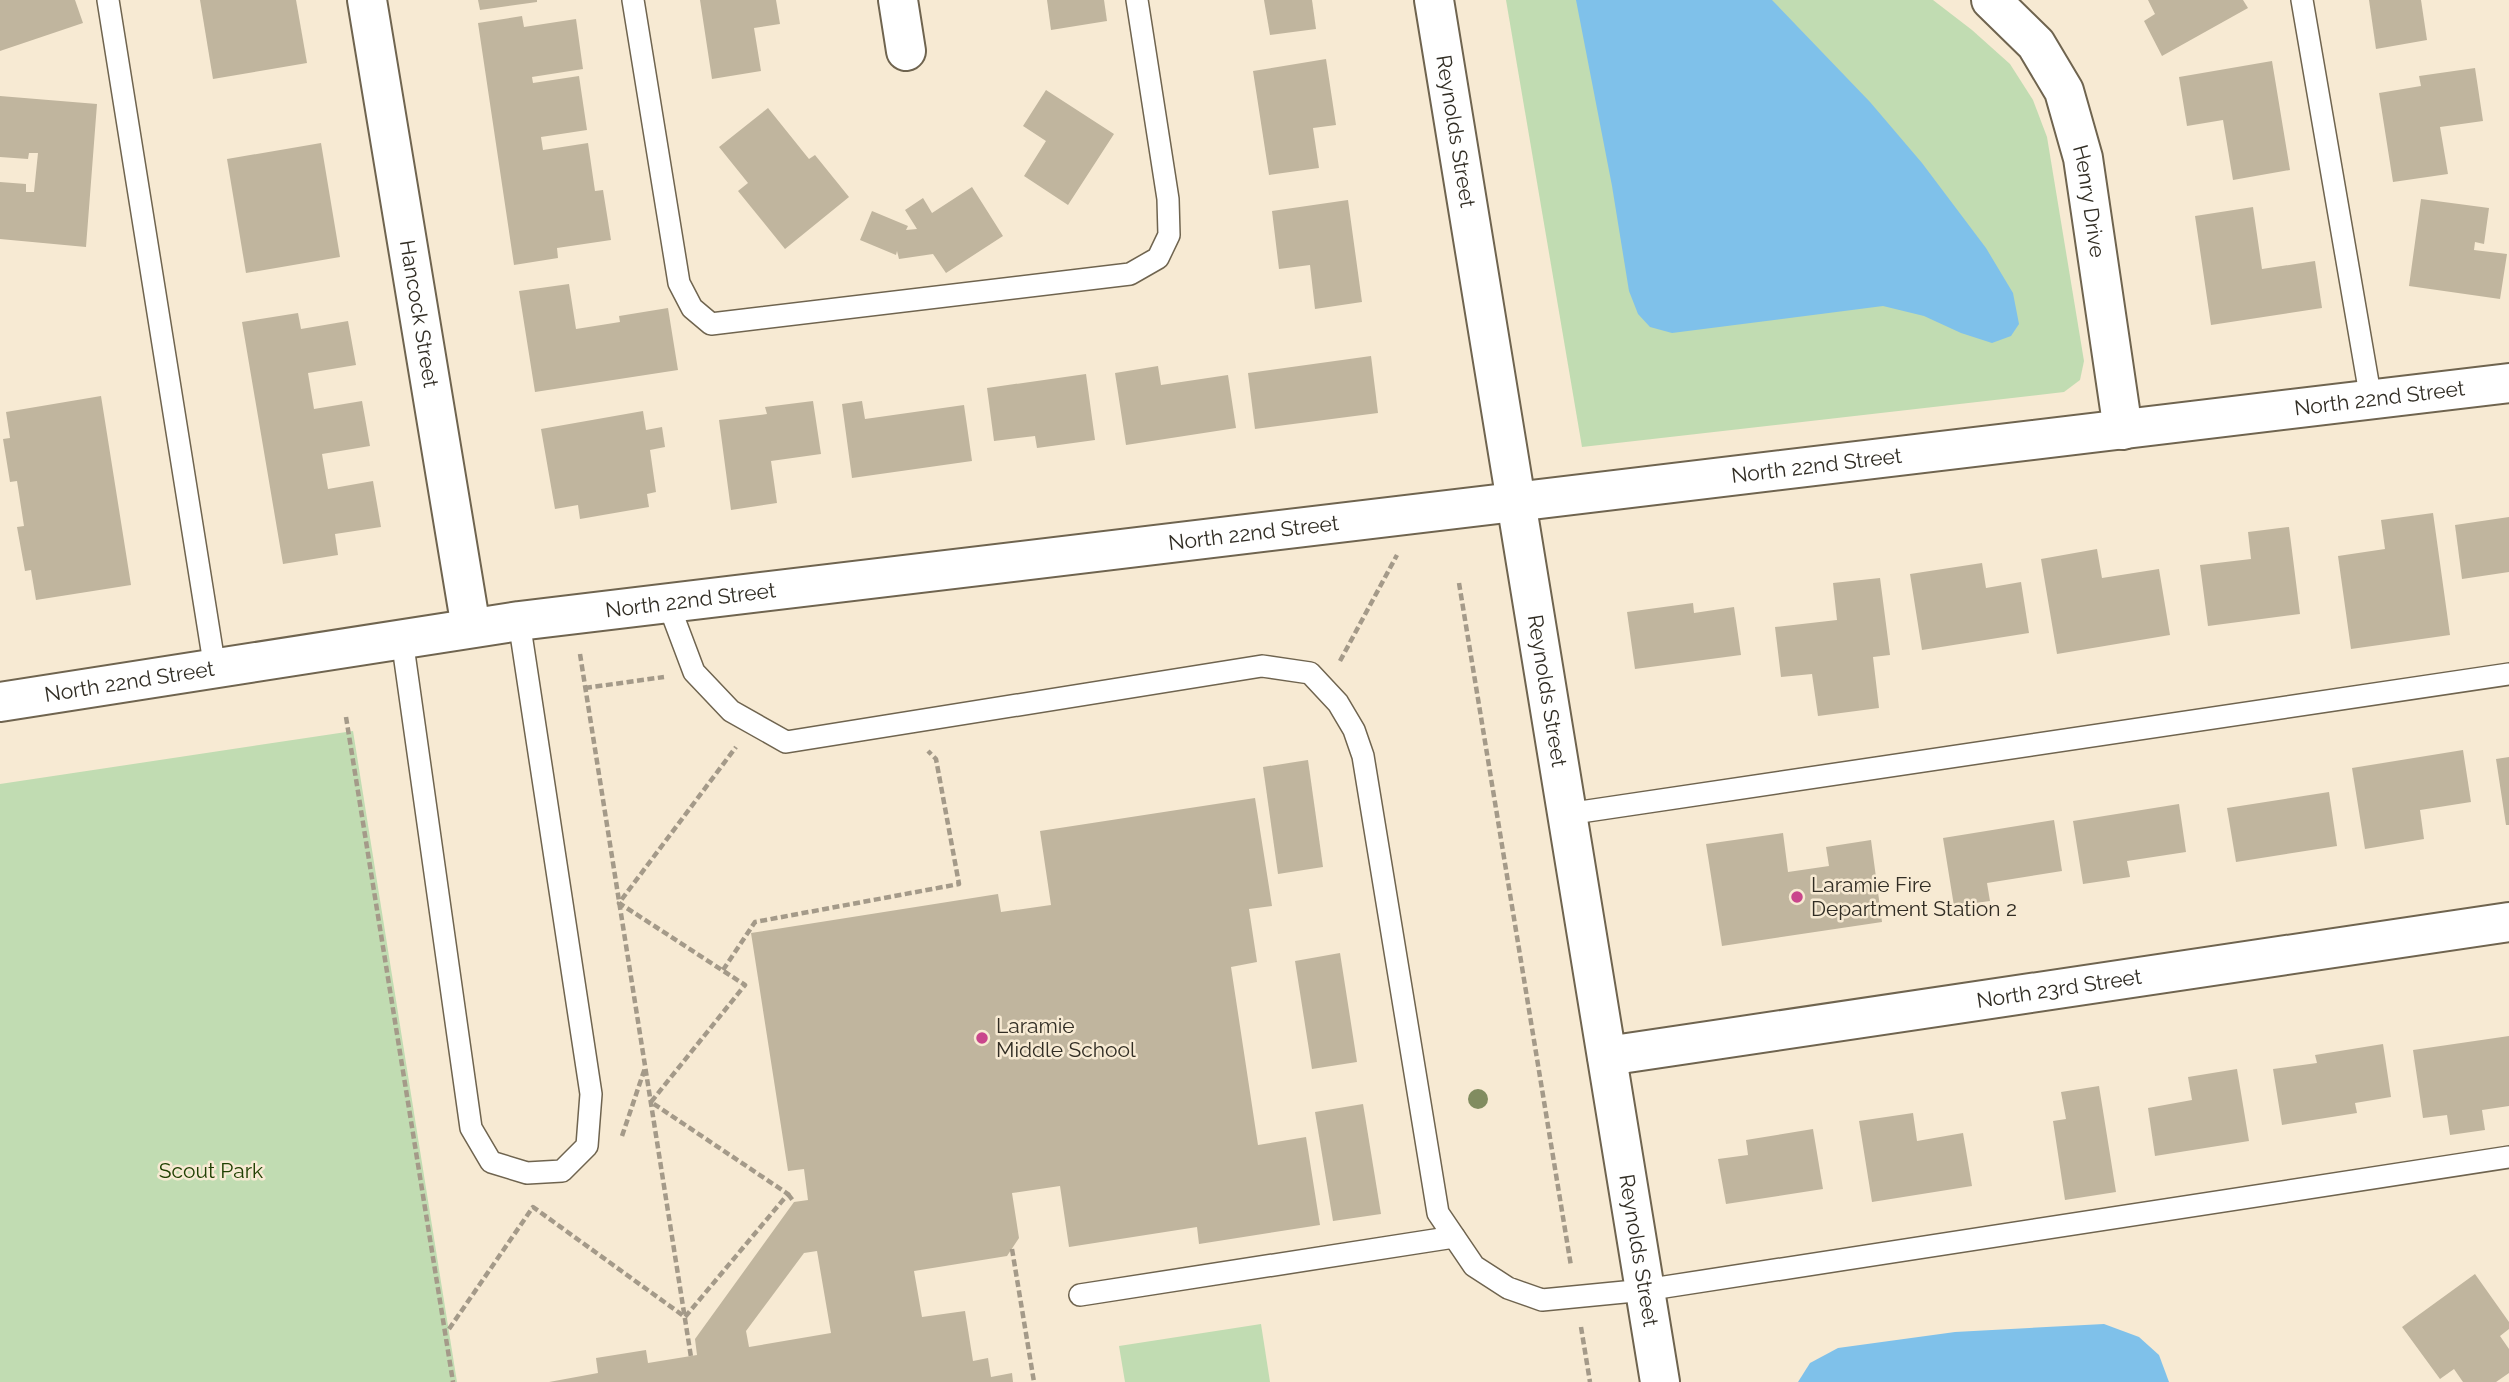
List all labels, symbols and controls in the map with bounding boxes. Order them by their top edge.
street label: Reynolds Street [1431,53,1481,209]
street label: Henry Drive [2068,142,2110,259]
street label: Hancock Street [395,238,444,389]
street label: North 22nd Street [2293,375,2466,421]
street label: North 22nd Street [1730,443,1903,488]
street label: North 22nd Street [1167,510,1340,555]
street label: North 22nd Street [604,577,777,623]
street label: Reynolds Street [1523,613,1572,769]
street label: North 22nd Street [43,656,216,707]
place label: Laramie Fire Department Station 2 [1811,872,2017,921]
marker: Laramie Fire Department Station 2 [1789,889,1805,905]
street label: North 23rd Street [1975,964,2143,1013]
place label: Laramie Middle School [996,1013,1136,1062]
marker: Laramie Middle School [974,1030,990,1046]
park label: Scout Park [159,1158,263,1183]
street label: Reynolds Street [1614,1172,1664,1328]

